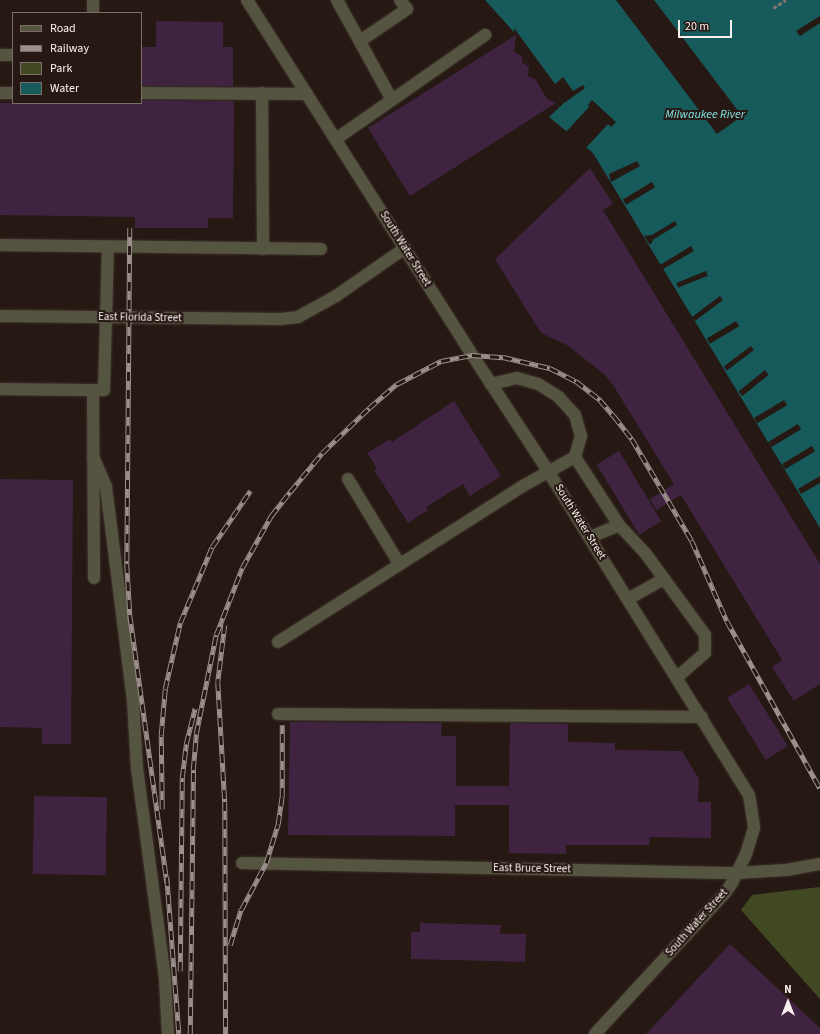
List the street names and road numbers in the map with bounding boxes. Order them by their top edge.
street label: South Water Street [377,209,433,289]
street label: East Florida Street [98,311,182,325]
street label: South Water Street [552,482,608,562]
street label: East Bruce Street [493,862,571,876]
street label: South Water Street [663,887,731,959]

